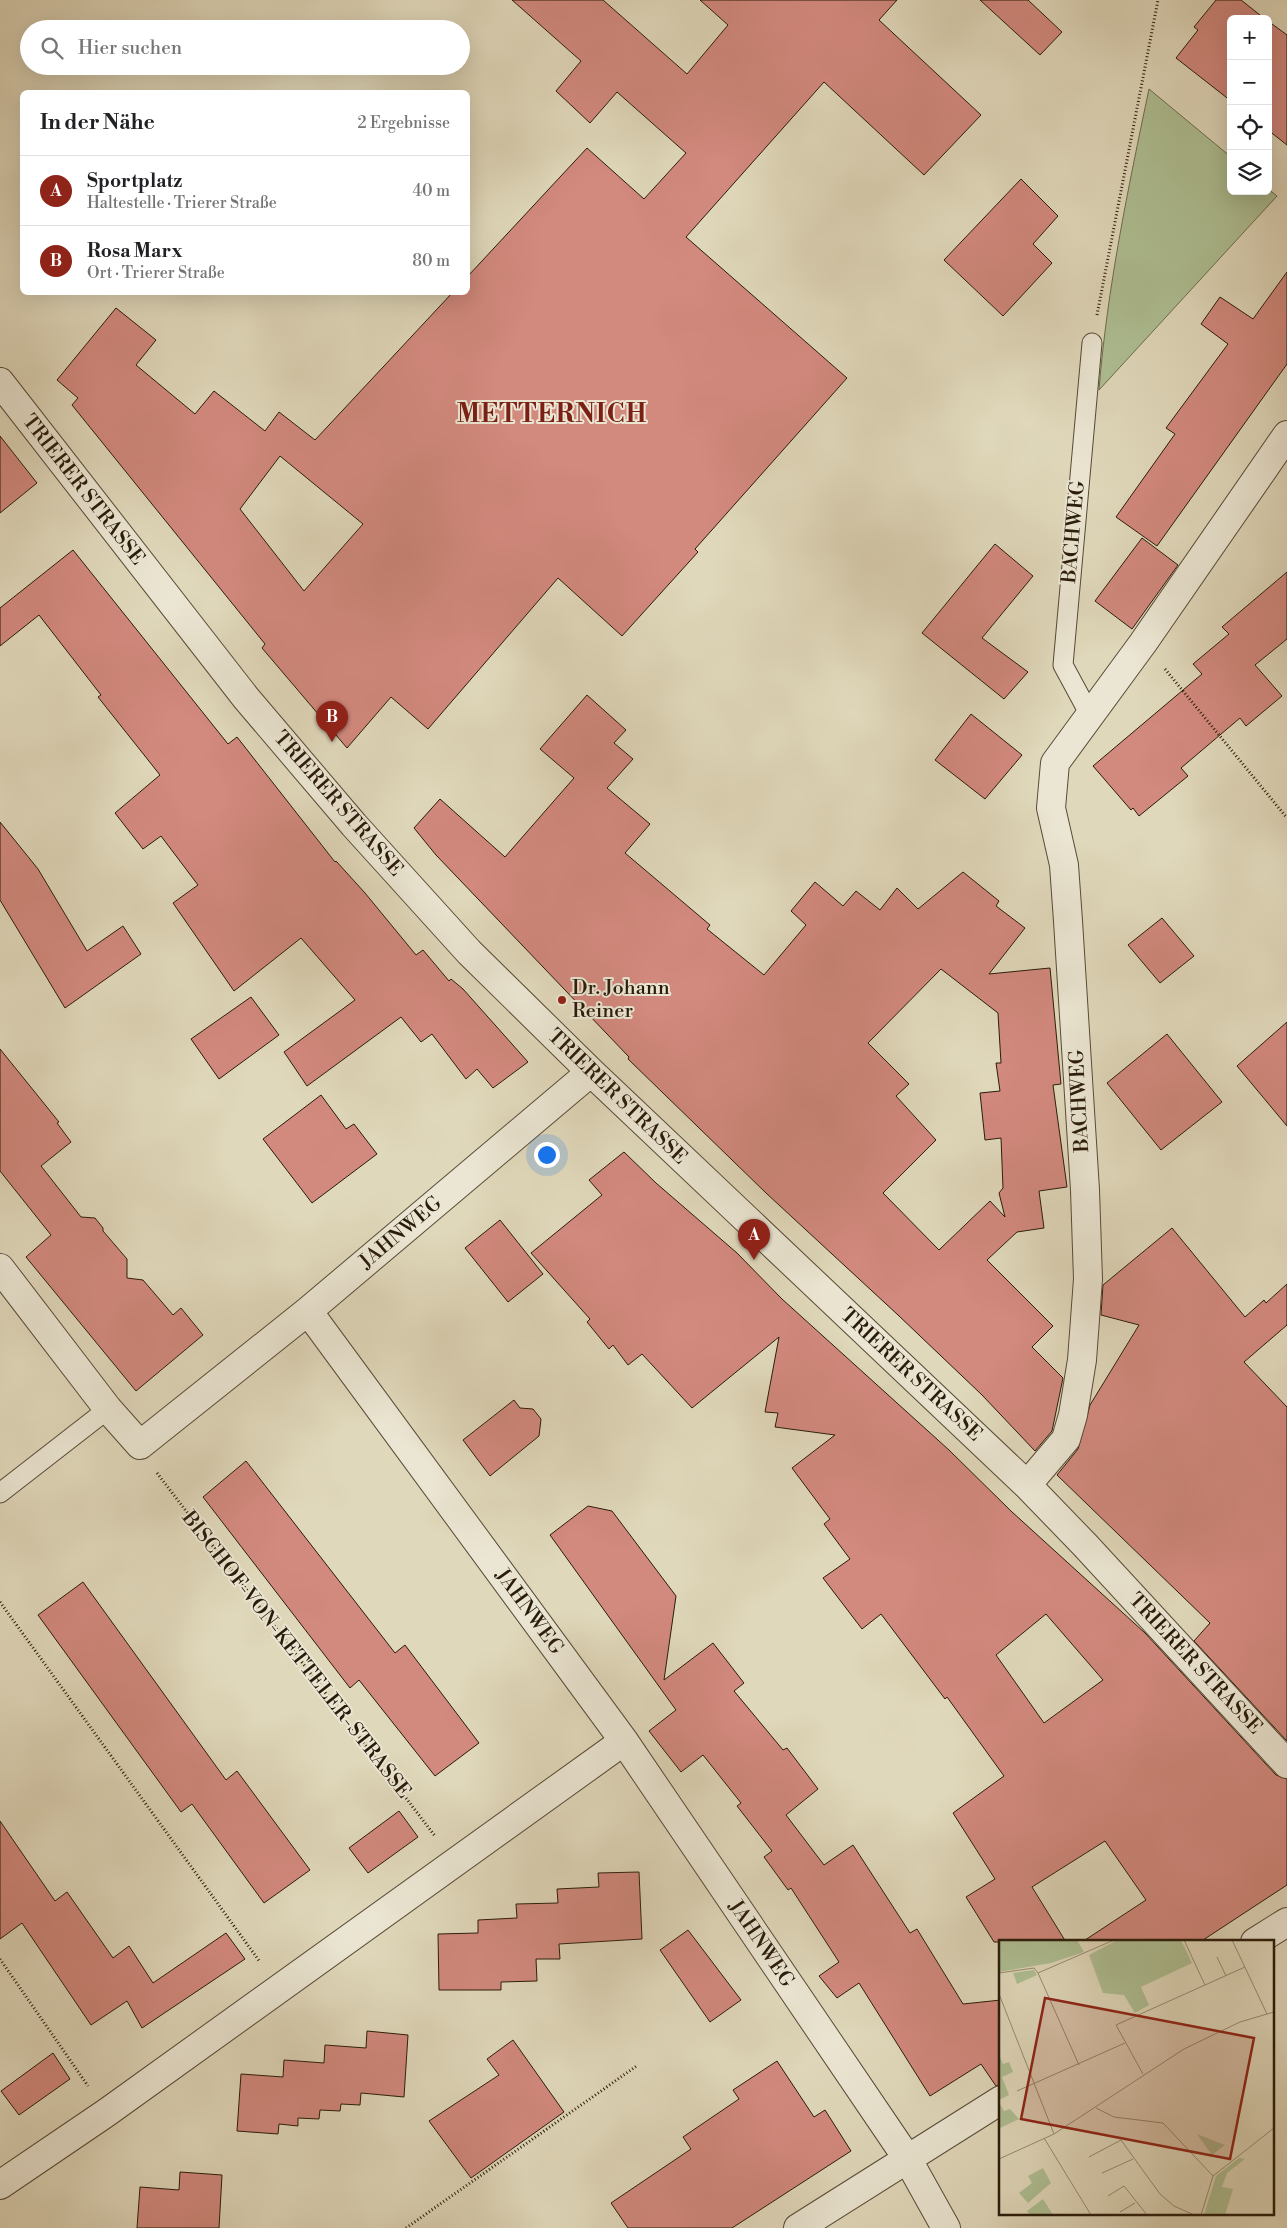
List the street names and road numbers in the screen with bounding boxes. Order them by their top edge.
street label: TRIERER STRASSE [16,410,150,570]
street label: BACHWEG [1057,479,1091,585]
street label: TRIERER STRASSE [268,726,408,882]
street label: TRIERER STRASSE [542,1024,692,1170]
street label: BACHWEG [1065,1049,1095,1154]
street label: JAHNWEG [354,1191,447,1275]
street label: TRIERER STRASSE [835,1303,987,1447]
street label: BISCHOF-VON-KETTELER-STRASSE [175,1506,416,1804]
street label: JAHNWEG [489,1563,569,1660]
street label: TRIERER STRASSE [1123,1588,1267,1740]
street label: JAHNWEG [722,1895,799,1993]

